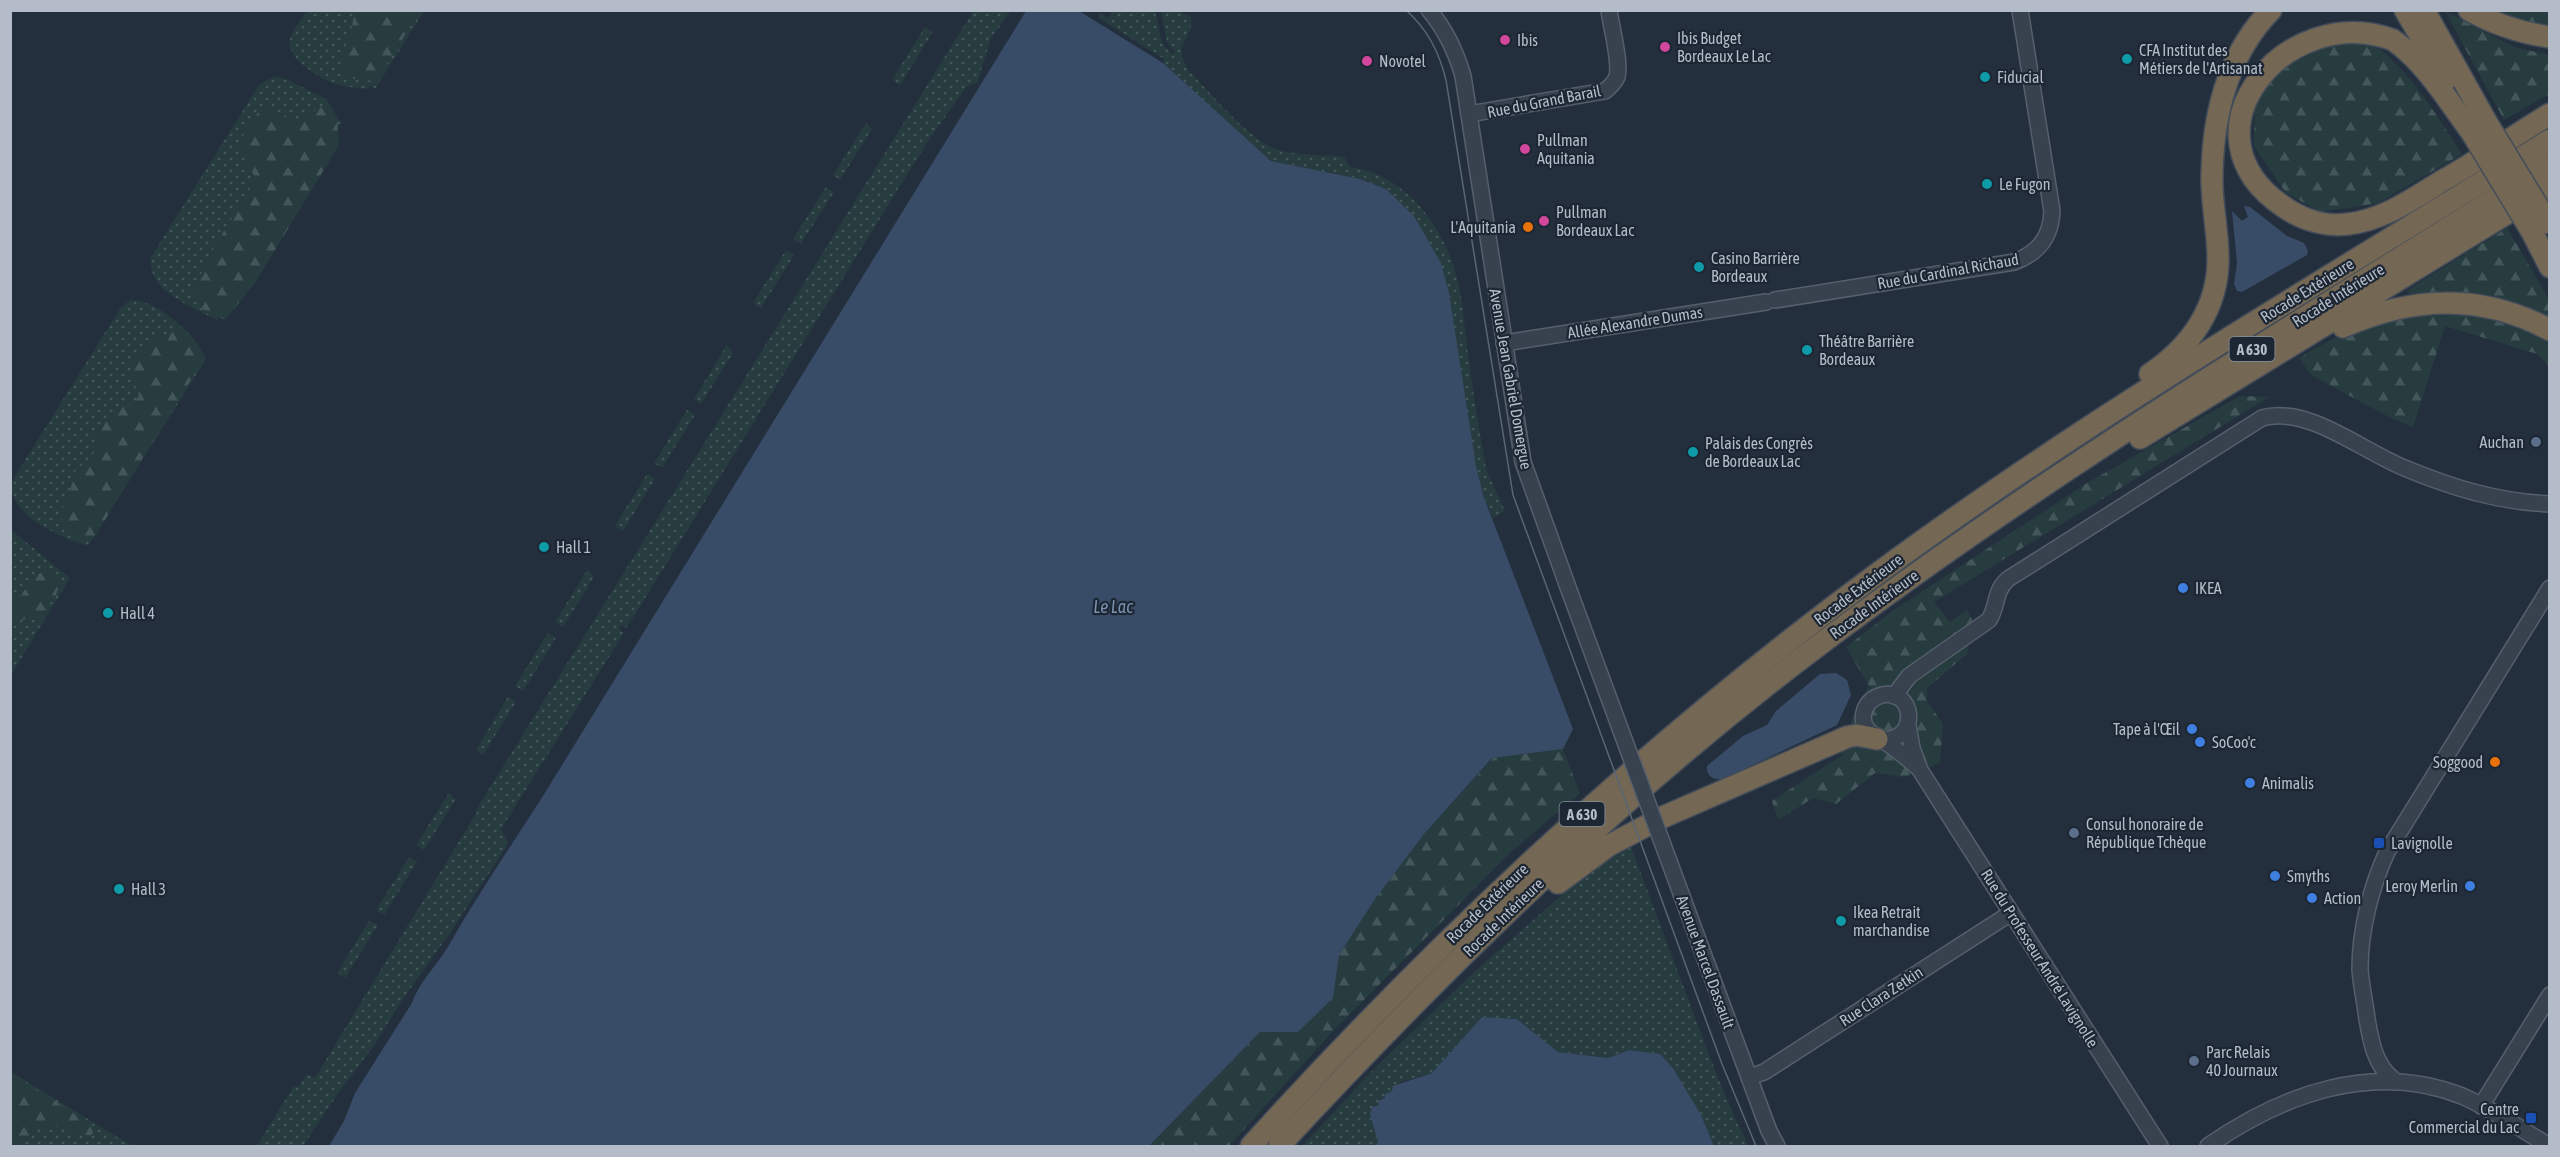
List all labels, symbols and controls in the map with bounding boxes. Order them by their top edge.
place label: Ibis Budget Bordeaux Le Lac [1677,29,1771,65]
place label: Ibis [1517,31,1538,49]
marker: Ibis [1498,33,1512,47]
marker: Ibis Budget Bordeaux Le Lac [1658,40,1672,54]
place label: CFA Institut des Métiers de l'Artisanat [2139,41,2263,77]
place label: Novotel [1379,52,1426,70]
marker: CFA Institut des Métiers de l'Artisanat [2120,52,2134,66]
marker: Novotel [1360,54,1374,68]
place label: Fiducial [1997,68,2044,86]
marker: Fiducial [1978,70,1992,84]
street label: Rue du Grand Barail [1486,81,1603,121]
place label: Pullman Aquitania [1537,131,1595,168]
marker: Pullman Aquitania [1518,142,1532,156]
place label: Le Fugon [1999,175,2051,194]
marker: Le Fugon [1980,177,1994,191]
place label: Pullman Bordeaux Lac [1556,203,1634,239]
marker: Pullman Bordeaux Lac [1537,214,1551,228]
place label: L'Aquitania [1450,218,1516,237]
marker: L'Aquitania [1521,220,1535,234]
place label: Casino Barrière Bordeaux [1711,249,1800,285]
street label: Rue du Cardinal Richaud [1876,250,2020,292]
street label: Rocade Extérieure [2257,254,2357,326]
marker: Casino Barrière Bordeaux [1692,260,1706,274]
street label: Rocade Intérieure [2289,260,2387,330]
street label: Avenue Jean Gabriel Domergue [1485,287,1536,471]
street label: Allée Alexandre Dumas [1566,302,1704,342]
place label: Théâtre Barrière Bordeaux [1819,332,1914,368]
road number: A 630 [2230,337,2274,361]
marker: Théâtre Barrière Bordeaux [1800,343,1814,357]
place label: Auchan [2480,433,2524,451]
place label: Palais des Congrès de Bordeaux Lac [1705,434,1813,470]
marker: Auchan [2529,435,2543,449]
marker: Palais des Congrès de Bordeaux Lac [1686,445,1700,459]
place label: Hall 1 [556,538,591,556]
marker: Hall 1 [537,540,551,554]
street label: Rocade Extérieure [1810,550,1906,628]
street label: Rocade Intérieure [1826,566,1922,642]
place label: IKEA [2195,579,2222,597]
marker: IKEA [2176,581,2190,595]
water label: Le Lac [1093,596,1133,617]
place label: Hall 4 [120,604,155,622]
marker: Hall 4 [101,606,115,620]
place label: Tape à l'Œil [2113,720,2181,739]
marker: Tape à l'Œil [2185,722,2199,736]
place label: SoCoo'c [2212,733,2256,751]
marker: SoCoo'c [2193,735,2207,749]
place label: Soggood [2433,753,2483,772]
marker: Soggood [2488,755,2502,769]
place label: Animalis [2262,774,2314,792]
marker: Animalis [2243,776,2257,790]
road number: A 630 [1560,802,1604,826]
place label: Consul honoraire de République Tchèque [2086,815,2206,852]
marker: Consul honoraire de République Tchèque [2067,826,2081,840]
place label: Lavignolle [2391,834,2453,853]
marker: Lavignolle [2372,836,2386,850]
street label: Rocade Extérieure [1443,860,1531,946]
street label: Rue du Professeur André Lavignolle [1977,866,2102,1051]
place label: Smyths [2287,867,2330,886]
marker: Smyths [2268,869,2282,883]
street label: Rocade Intérieure [1459,874,1547,960]
place label: Leroy Merlin [2385,877,2458,896]
marker: Leroy Merlin [2463,879,2477,893]
place label: Hall 3 [131,880,166,898]
marker: Hall 3 [112,882,126,896]
place label: Action [2324,889,2361,907]
marker: Action [2305,891,2319,905]
street label: Avenue Marcel Dassault [1673,893,1739,1032]
place label: Ikea Retrait marchandise [1853,903,1930,939]
marker: Ikea Retrait marchandise [1834,914,1848,928]
street label: Rue Clara Zetkin [1836,963,1926,1029]
place label: Parc Relais 40 Journaux [2206,1043,2278,1079]
marker: Parc Relais 40 Journaux [2187,1054,2201,1068]
place label: Centre Commercial du Lac [2409,1100,2519,1136]
marker: Centre Commercial du Lac [2524,1111,2538,1125]

